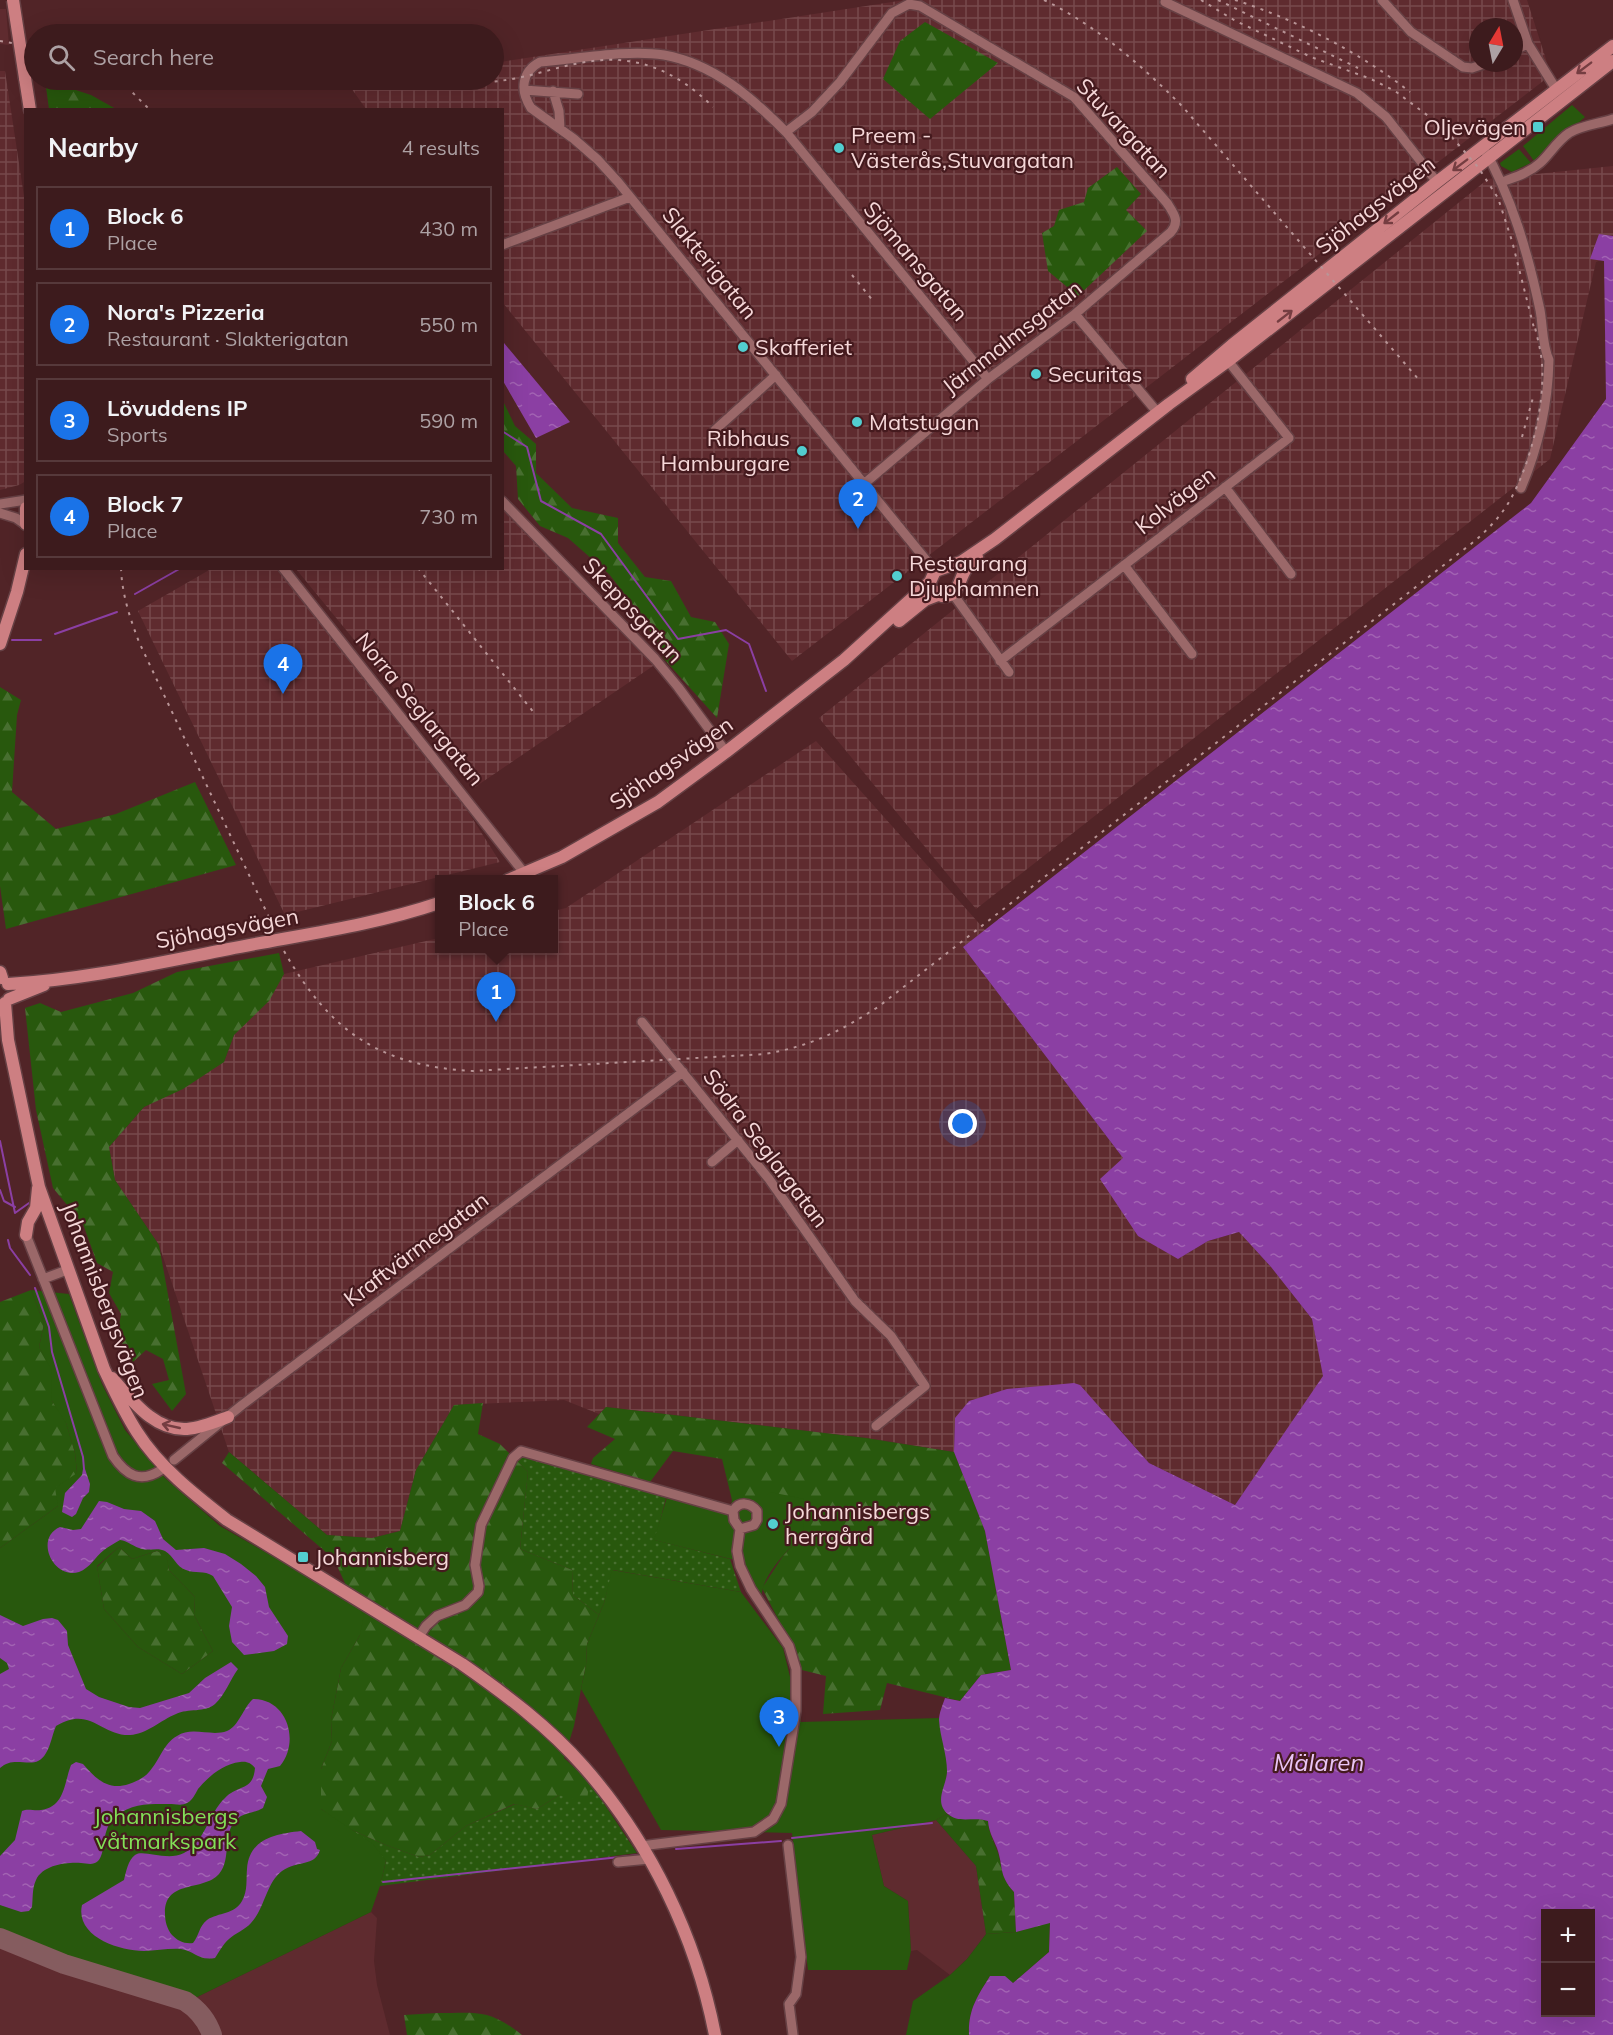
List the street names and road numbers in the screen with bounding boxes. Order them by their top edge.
street label: Stuvargatan [1071,72,1177,184]
street label: Sjöhagsvägen [1309,149,1441,261]
street label: Sjömansgatan [858,195,974,327]
street label: Slakterigatan [656,201,764,325]
street label: Järnmalmsgatan [937,274,1087,400]
street label: Kolvägen [1129,460,1221,540]
street label: Skeppsgatan [577,551,689,669]
street label: Norra Seglargatan [350,627,490,791]
street label: Sjöhagsvägen [604,710,738,816]
street label: Sjöhagsvägen [153,902,301,954]
street label: Södra Seglargatan [697,1063,835,1233]
street label: Kraftvärmegatan [338,1185,494,1313]
street label: Johannisbergsvägen [55,1198,155,1402]

